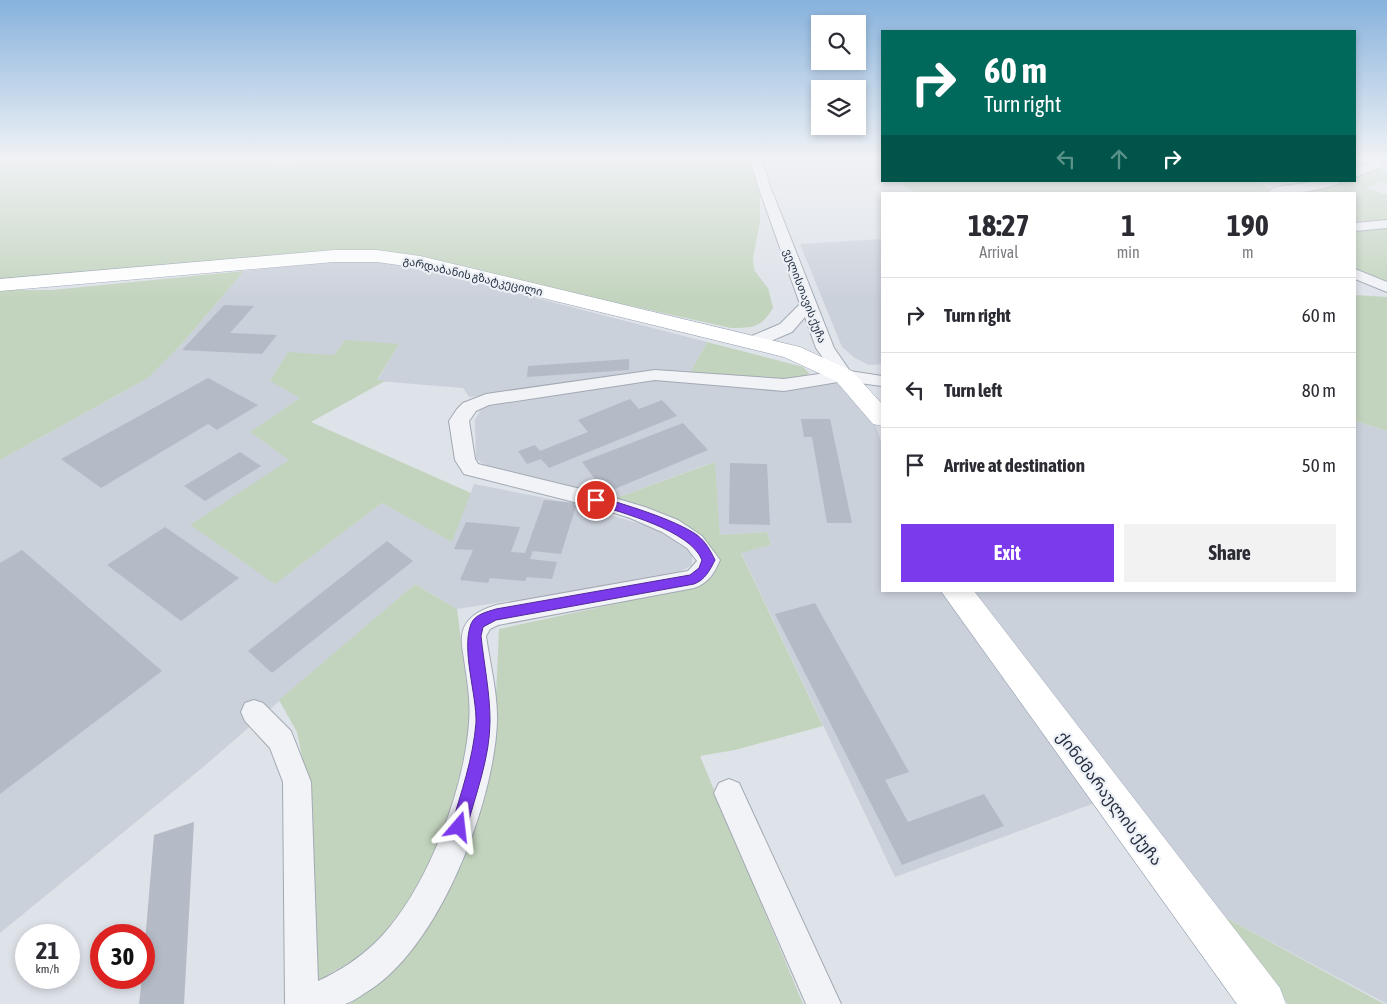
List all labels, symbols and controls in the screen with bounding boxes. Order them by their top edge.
map controls [811,15,866,135]
button: search [811,15,866,70]
icon: right [901,50,966,115]
text: 60 m [984,50,1047,90]
button: layers [811,80,866,135]
text: Turn right [984,91,1061,117]
icon: left [1052,145,1080,173]
icon: ahead [1105,145,1133,173]
icon: right [1158,145,1186,173]
text: 18:27 [968,208,1030,242]
text: 1 [1121,208,1135,242]
text: 190 [1227,208,1269,242]
text: Arrival [979,243,1018,261]
text: min [1117,243,1140,261]
text: m [1242,243,1254,261]
street label: ველისთავის ქუჩა [781,247,828,345]
street label: გარდაბანის გზატკეცილი [402,254,544,299]
icon: right [901,301,929,329]
text: Turn right [944,304,1011,326]
text: 60 m [1302,304,1336,326]
icon: left [901,376,929,404]
text: Turn left [944,379,1002,401]
text: 80 m [1302,379,1336,401]
icon: arrive [901,451,929,479]
text: Arrive at destination [944,454,1085,476]
text: 50 m [1302,454,1336,476]
pin [575,479,617,521]
icon: arrive [582,486,610,514]
button: Exit [901,524,1114,582]
button: Share [1124,524,1336,582]
street label: ქინძმარაულის ქუჩა [1052,727,1166,870]
position arrow [432,800,484,852]
speed limit sign: 30 [90,924,155,989]
text: 21 [36,936,59,964]
text: km/h [36,962,59,976]

